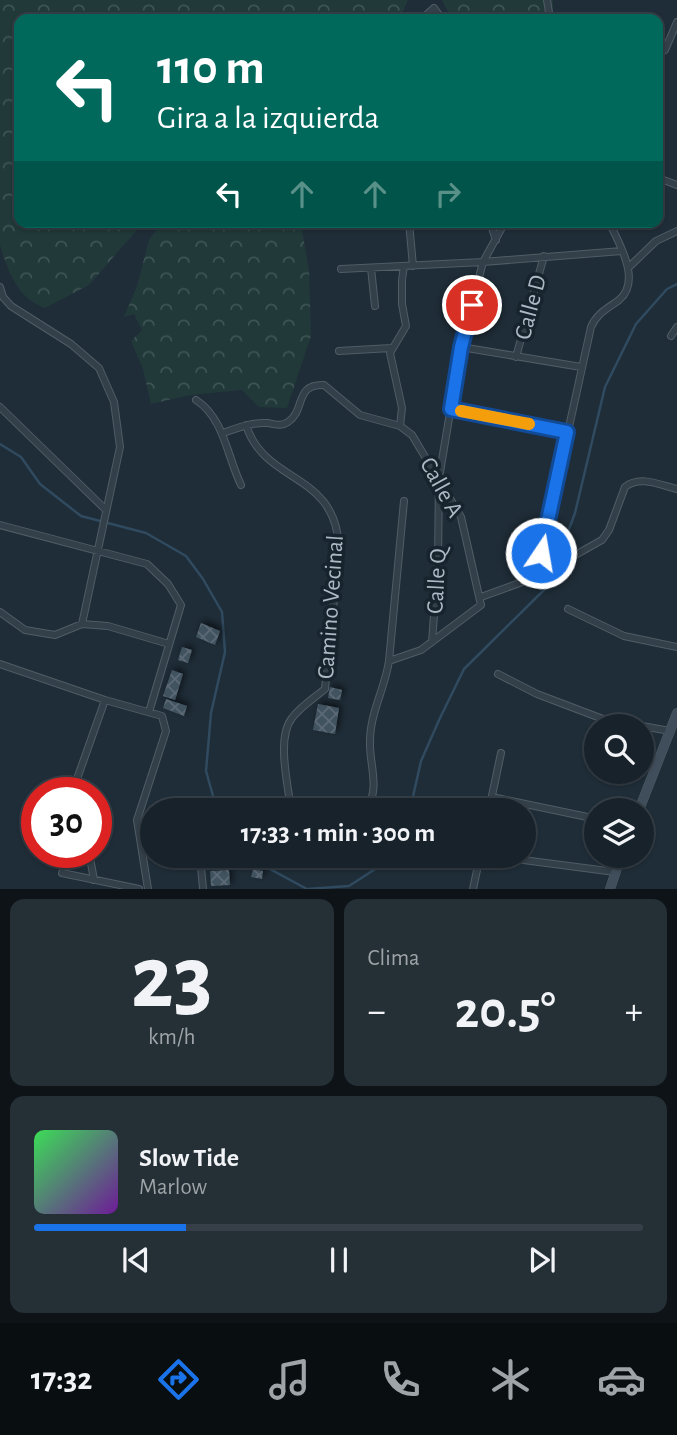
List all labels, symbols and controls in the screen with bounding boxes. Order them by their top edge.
icon: left [42,42,133,133]
text: 110 m [157,44,265,93]
text: Gira a la izquierda [157,102,379,134]
icon: left [210,175,248,213]
icon: ahead [283,175,321,213]
icon: ahead [356,175,394,213]
icon: right [429,175,467,213]
street label: Calle D [511,272,551,342]
pin [442,275,502,335]
icon: arrive [453,286,491,324]
street label: Calle A [415,454,467,522]
position arrow [504,516,578,590]
street label: Camino Vecinal [314,534,348,680]
street label: Calle Q [423,545,451,615]
map controls [584,714,654,868]
button: search [584,714,654,784]
speed limit sign: 30 [21,777,112,868]
button: layers [584,798,654,868]
text: 17:33 · 1 min · 300 m [241,820,435,846]
text: 23 [131,933,213,1024]
text: Clima [368,947,420,970]
text: 20.5° [455,985,556,1037]
text: − [368,993,386,1031]
text: + [625,993,643,1031]
text: km/h [148,1026,195,1049]
text: Slow Tide [139,1145,239,1171]
text: Marlow [139,1176,207,1199]
icon: previous [117,1241,155,1279]
icon: pause [320,1241,358,1279]
icon: next [523,1241,561,1279]
icon: directions [154,1355,203,1404]
icon: music [265,1355,314,1404]
icon: phone [376,1355,425,1404]
icon: climate [486,1355,535,1404]
icon: car [597,1355,646,1404]
text: 17:32 [31,1363,92,1395]

